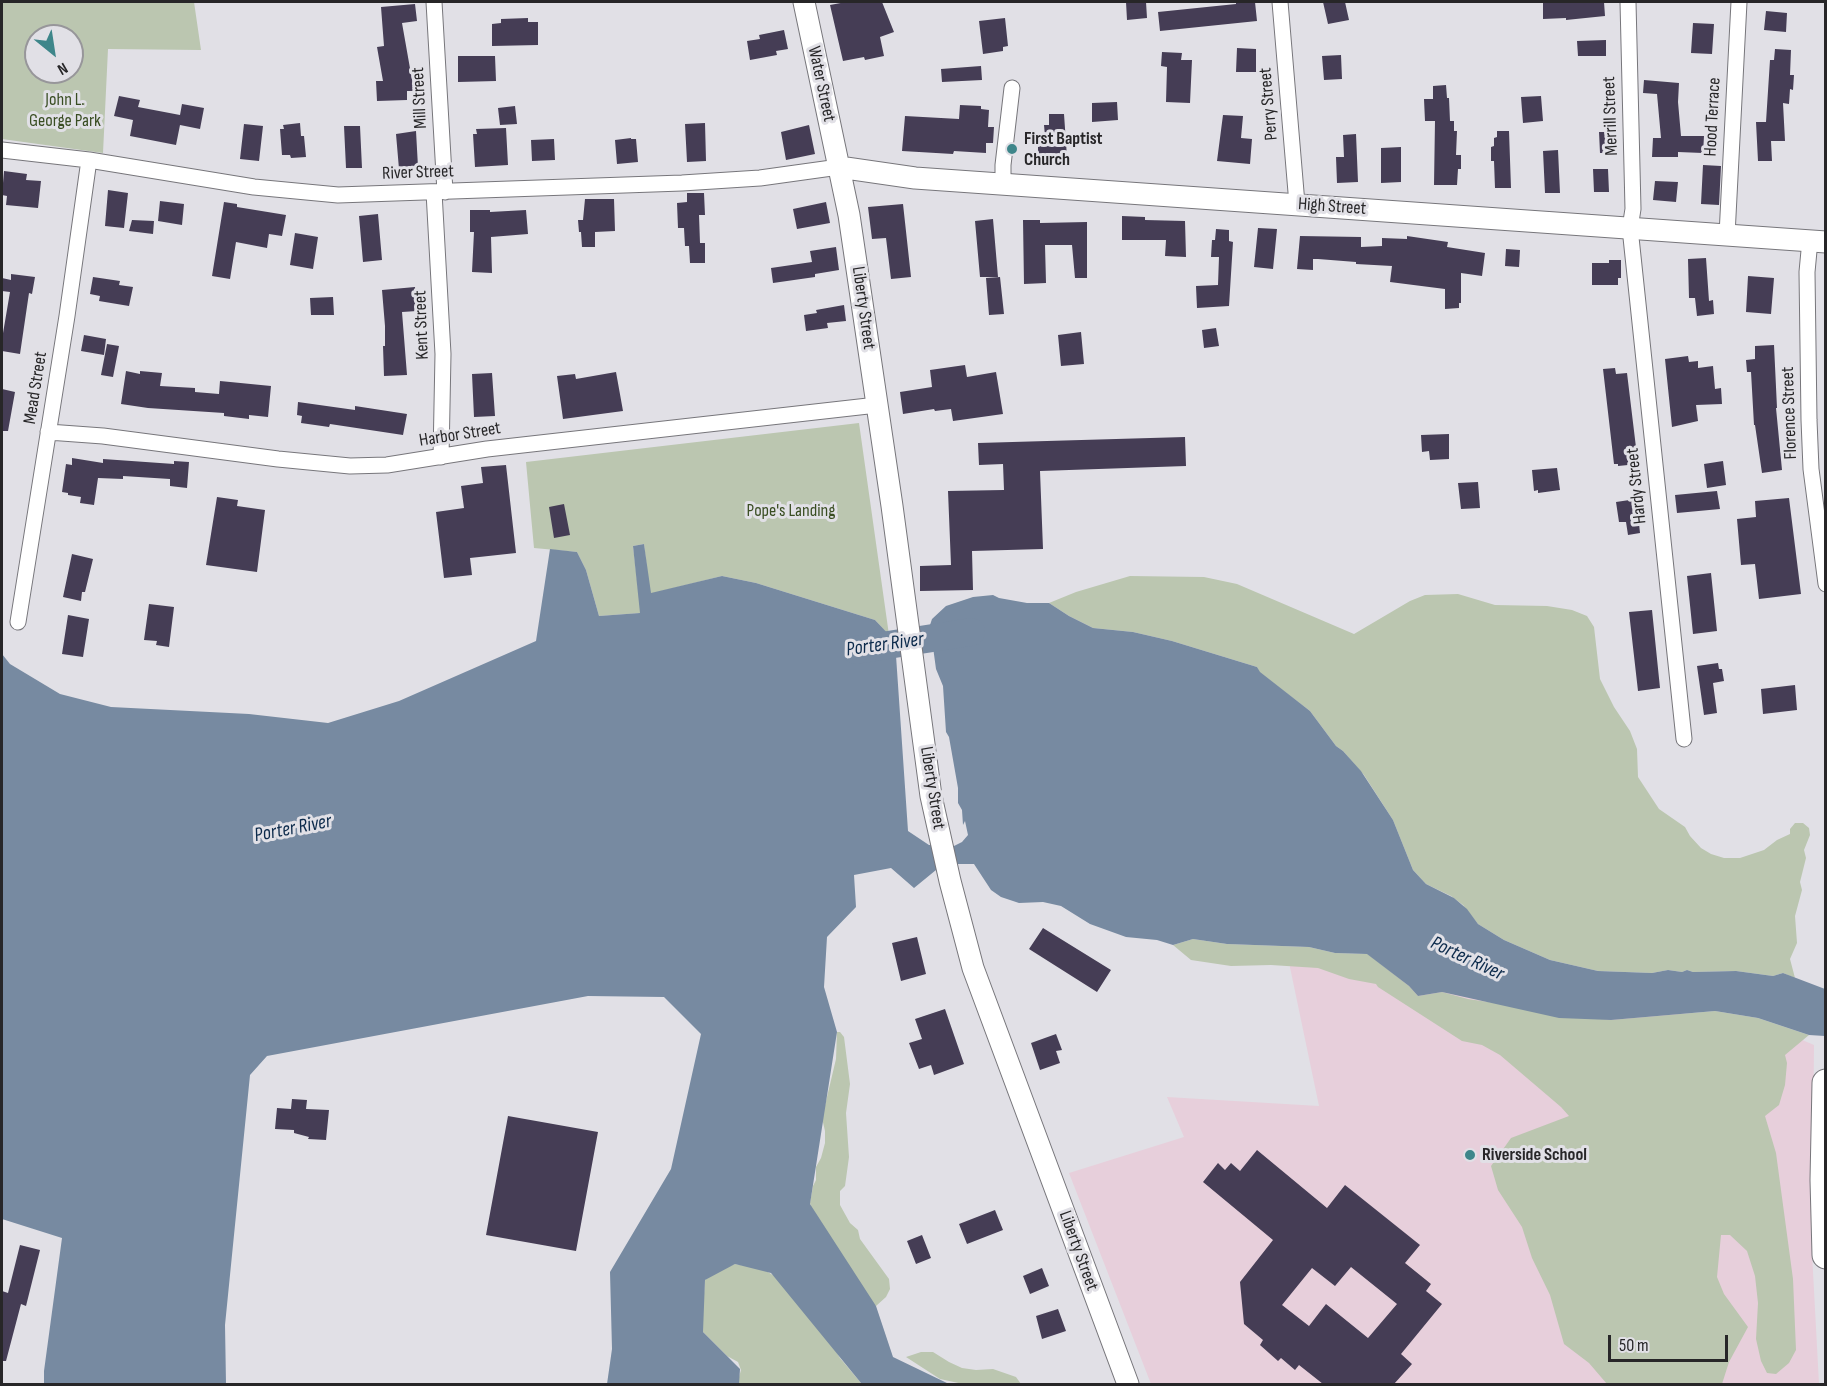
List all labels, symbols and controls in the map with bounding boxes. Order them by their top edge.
north arrow [24,24,84,84]
street label: Water Street [802,44,840,124]
text: N [54,58,71,79]
street label: Mill Street [408,67,432,129]
street label: Perry Street [1255,67,1283,141]
street label: Merrill Street [1599,76,1623,156]
street label: Hood Terrace [1700,77,1726,157]
park label: John L. George Park [29,89,101,132]
place label: First Baptist Church [1024,128,1102,170]
marker: First Baptist Church [1005,142,1019,156]
street label: River Street [382,161,454,185]
street label: High Street [1297,194,1367,220]
street label: Liberty Street [847,265,879,351]
street label: Kent Street [410,290,434,360]
street label: Mead Street [20,350,52,426]
street label: Florence Street [1778,366,1802,460]
street label: Harbor Street [418,418,502,452]
street label: Hardy Street [1622,447,1652,525]
park label: Pope's Landing [747,500,835,522]
water label: Porter River [845,628,925,662]
street label: Liberty Street [915,745,949,831]
water label: Porter River [252,810,334,848]
water label: Porter River [1427,932,1507,986]
place label: Riverside School [1482,1144,1587,1166]
marker: Riverside School [1463,1148,1477,1162]
street label: Liberty Street [1054,1208,1102,1294]
scale bar [1611,1323,1731,1361]
text: 50 m [1619,1335,1649,1356]

